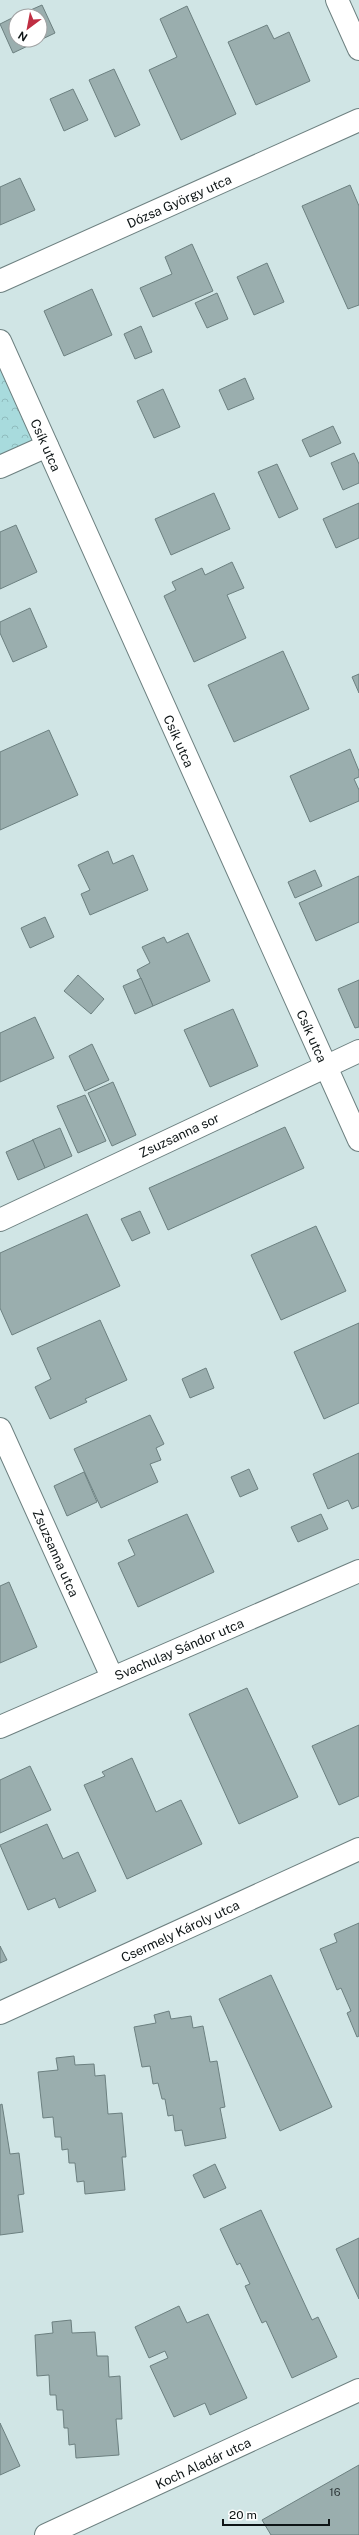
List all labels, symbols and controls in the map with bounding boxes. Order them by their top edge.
north arrow [8,8,48,48]
text: N [16,29,30,44]
street label: Dózsa György utca [125,172,234,231]
street label: Csík utca [27,417,64,474]
street label: Csík utca [160,713,197,770]
street label: Csík utca [293,1008,330,1065]
street label: Zsuzsanna sor [137,1110,222,1161]
street label: Zsuzsanna utca [29,1507,82,1599]
street label: Svachulay Sándor utca [112,1615,246,1683]
street label: Csermely Károly utca [119,1897,242,1965]
street label: Koch Aladár utca [153,2435,253,2492]
house number: 16 [329,2486,341,2498]
scale bar [223,2501,329,2527]
text: 20 m [229,2508,257,2522]

